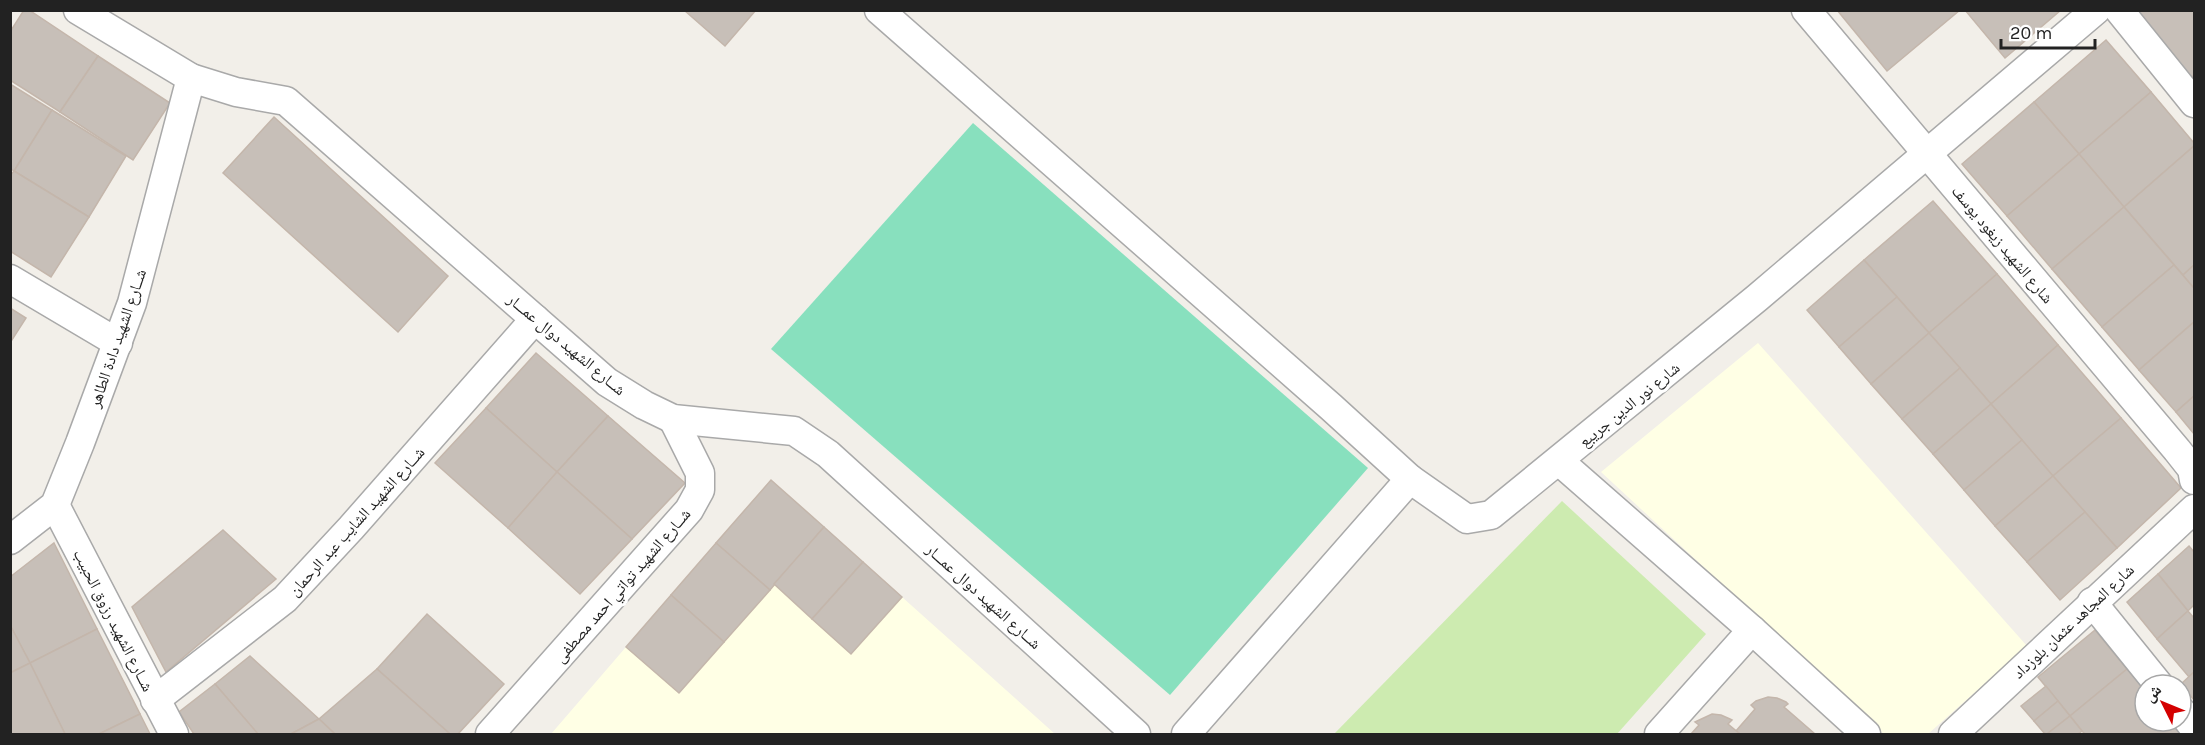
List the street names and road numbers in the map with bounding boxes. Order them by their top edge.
street label: شارع الشهيد زيغود يوسف [1947,182,2057,308]
street label: شــارع الشهيد دادة الطاهر [85,266,151,411]
street label: شــارع الشهيد دوال عمـــار [502,289,630,400]
street label: شارع نور الدين جريبع [1575,358,1684,452]
street label: شــارع الشهيد الشايب عبد الرحمان [284,443,429,601]
street label: شــارع الشهيد تواتي احمد مصطفى [550,504,697,668]
street label: شــارع الشهيد دوال عمـــار [921,539,1045,654]
street label: شــارع الشهيد رزوق الحبيب [68,546,158,695]
street label: شارع المجاهد عثمان بلوزداد [2009,560,2139,683]

